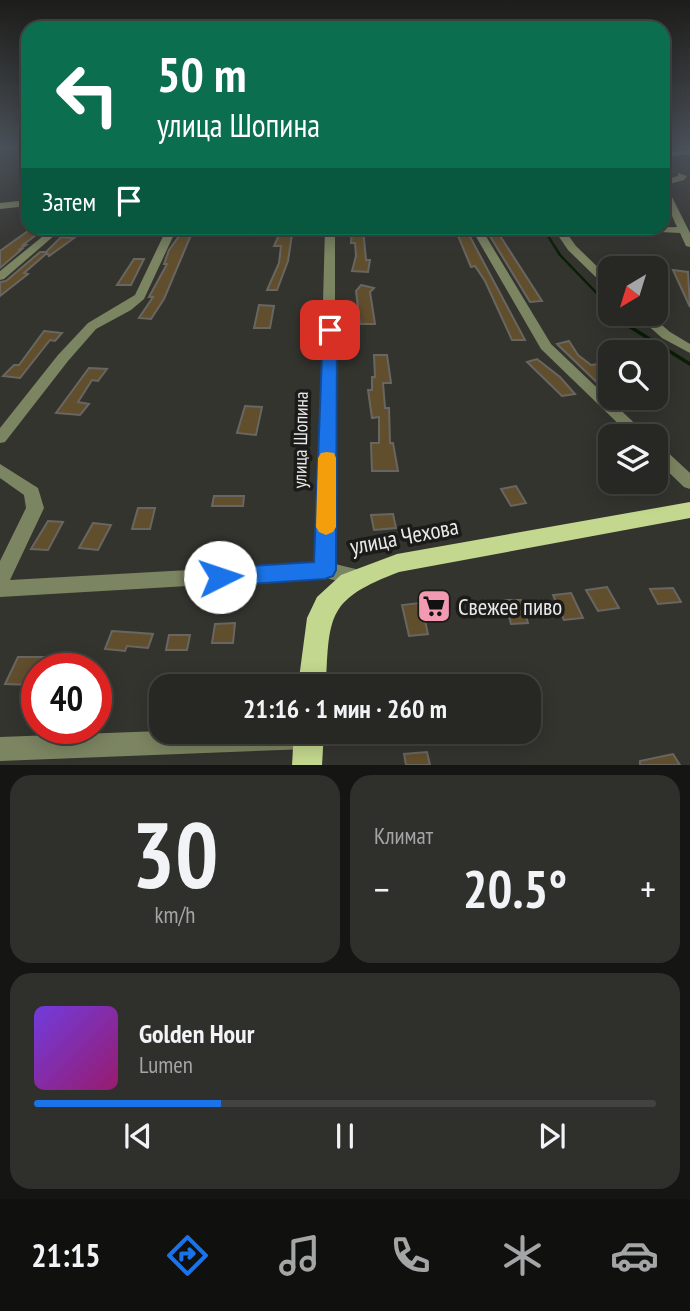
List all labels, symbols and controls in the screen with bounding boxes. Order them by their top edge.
text: 50 m [157,42,246,106]
icon: left [42,49,133,140]
text: улица Шопина [157,104,320,146]
icon: arrive [110,182,148,220]
text: Затем [42,185,96,218]
north arrow [598,256,668,326]
map controls [598,256,668,494]
pin [300,300,360,360]
icon: arrive [311,311,349,349]
button: search [598,340,668,410]
street label: улица Шопина [287,391,313,489]
button: layers [598,424,668,494]
street label: улица Чехова [347,511,461,561]
position arrow [183,540,257,614]
supermarket icon: Свежее пиво [415,587,453,625]
place label: Свежее пиво [458,592,562,621]
speed limit sign: 40 [21,653,112,744]
text: 21:16 · 1 мин · 260 m [243,692,447,725]
text: 30 [132,795,219,913]
text: Климат [374,821,433,850]
text: 20.5° [463,855,567,922]
text: − [374,864,390,913]
text: + [640,864,656,913]
text: km/h [155,900,195,929]
text: Golden Hour [139,1017,254,1050]
text: Lumen [139,1050,193,1079]
icon: previous [119,1117,157,1155]
icon: pause [326,1117,364,1155]
icon: next [533,1117,571,1155]
icon: directions [163,1231,212,1280]
icon: music [275,1231,324,1280]
icon: phone [386,1231,435,1280]
icon: climate [498,1231,547,1280]
icon: car [610,1231,659,1280]
text: 21:15 [31,1234,101,1276]

